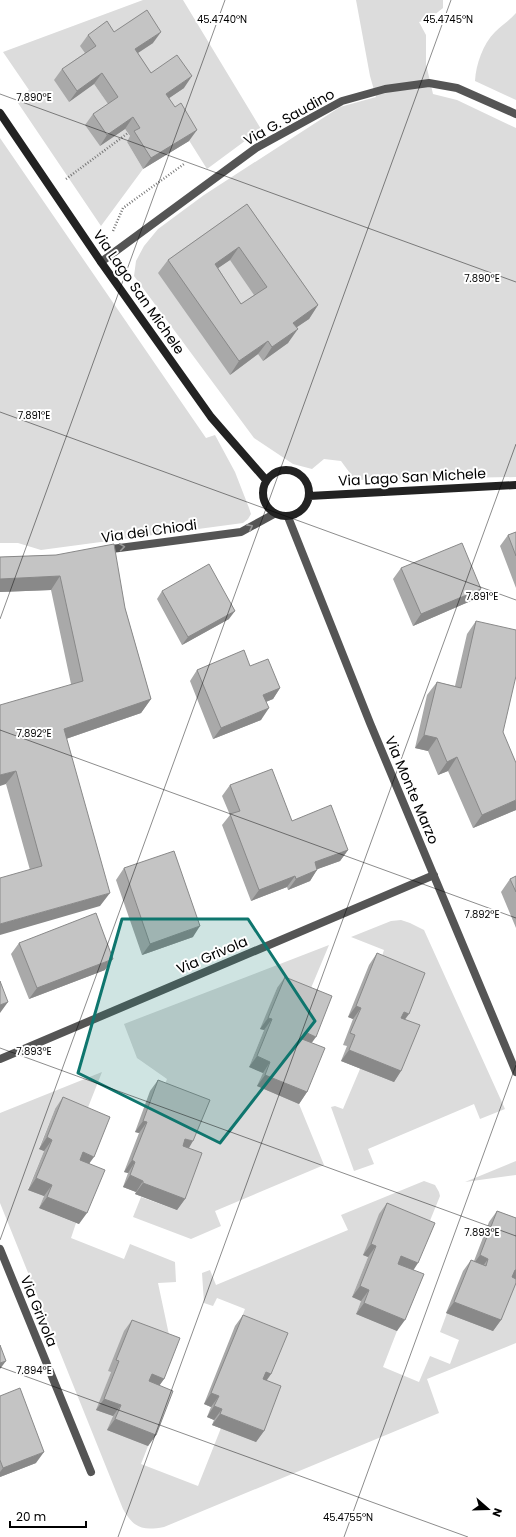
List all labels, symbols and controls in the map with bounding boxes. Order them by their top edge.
text: 45.4740°N [197,12,247,27]
text: 45.4745°N [423,12,473,27]
street label: Via G. Saudino [240,84,338,150]
text: 7.890°E [16,90,52,105]
street label: Via Lago San Michele [88,226,190,359]
text: 7.890°E [464,271,500,286]
text: 7.891°E [18,408,50,423]
street label: Via Lago San Michele [338,463,487,491]
street label: Via dei Chiodi [100,514,198,548]
one-way arrow [246,524,253,532]
one-way arrow [119,543,125,552]
text: 7.891°E [466,589,498,604]
text: 7.892°E [16,726,52,741]
street label: Via Monte Marzo [380,733,444,847]
text: 7.892°E [464,907,500,922]
street label: Via Grivola [173,931,251,979]
text: 7.893°E [16,1044,52,1059]
text: 7.893°E [464,1225,500,1240]
street label: Via Grivola [16,1272,62,1350]
text: 7.894°E [16,1363,52,1378]
north arrow [468,1489,508,1529]
scale bar [10,1503,86,1529]
text: N [488,1506,506,1519]
text: 20 m [16,1508,46,1525]
text: 45.4755°N [323,1510,373,1525]

